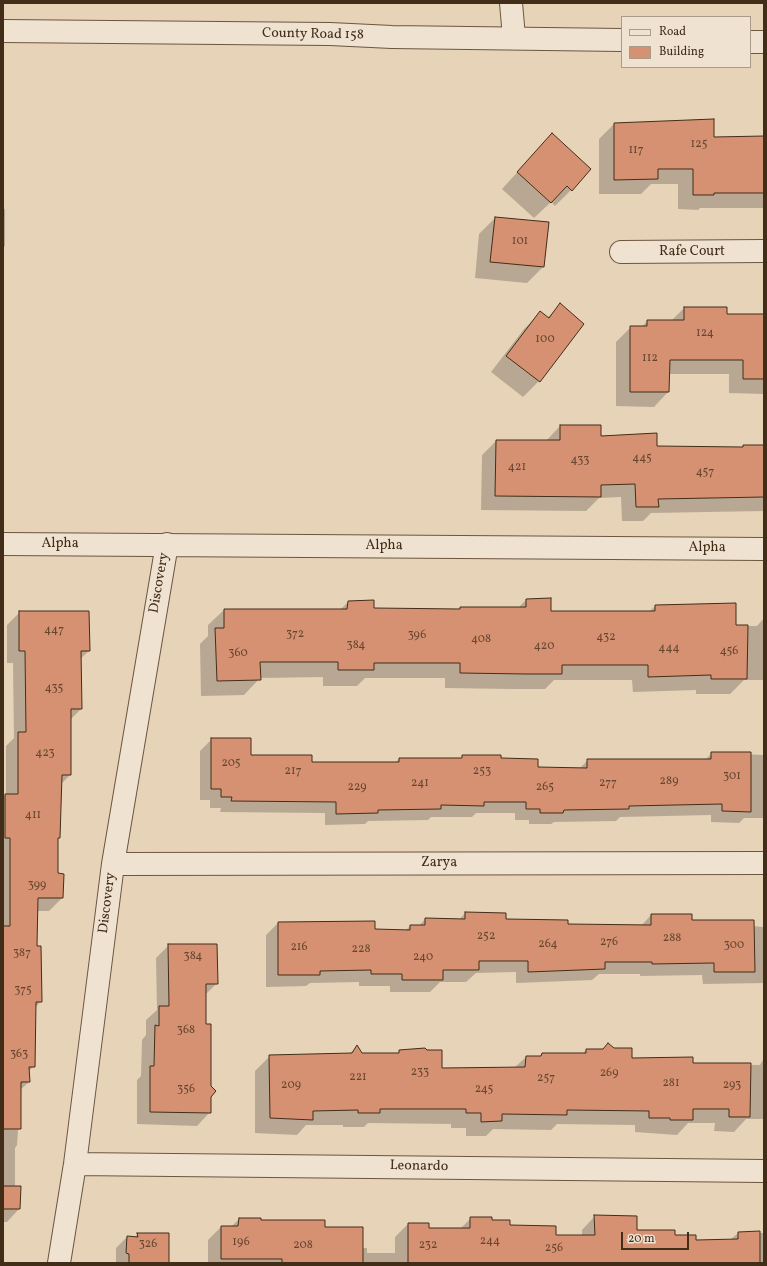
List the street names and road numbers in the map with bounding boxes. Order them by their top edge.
street label: County Road 158 [262,26,364,44]
street label: Rafe Court [659,244,725,260]
street label: Alpha [41,536,79,552]
street label: Alpha [365,538,403,554]
street label: Alpha [688,540,726,556]
street label: Discovery [146,551,174,615]
street label: Zarya [421,855,457,871]
street label: Discovery [96,872,120,934]
street label: Leonardo [390,1158,448,1176]

